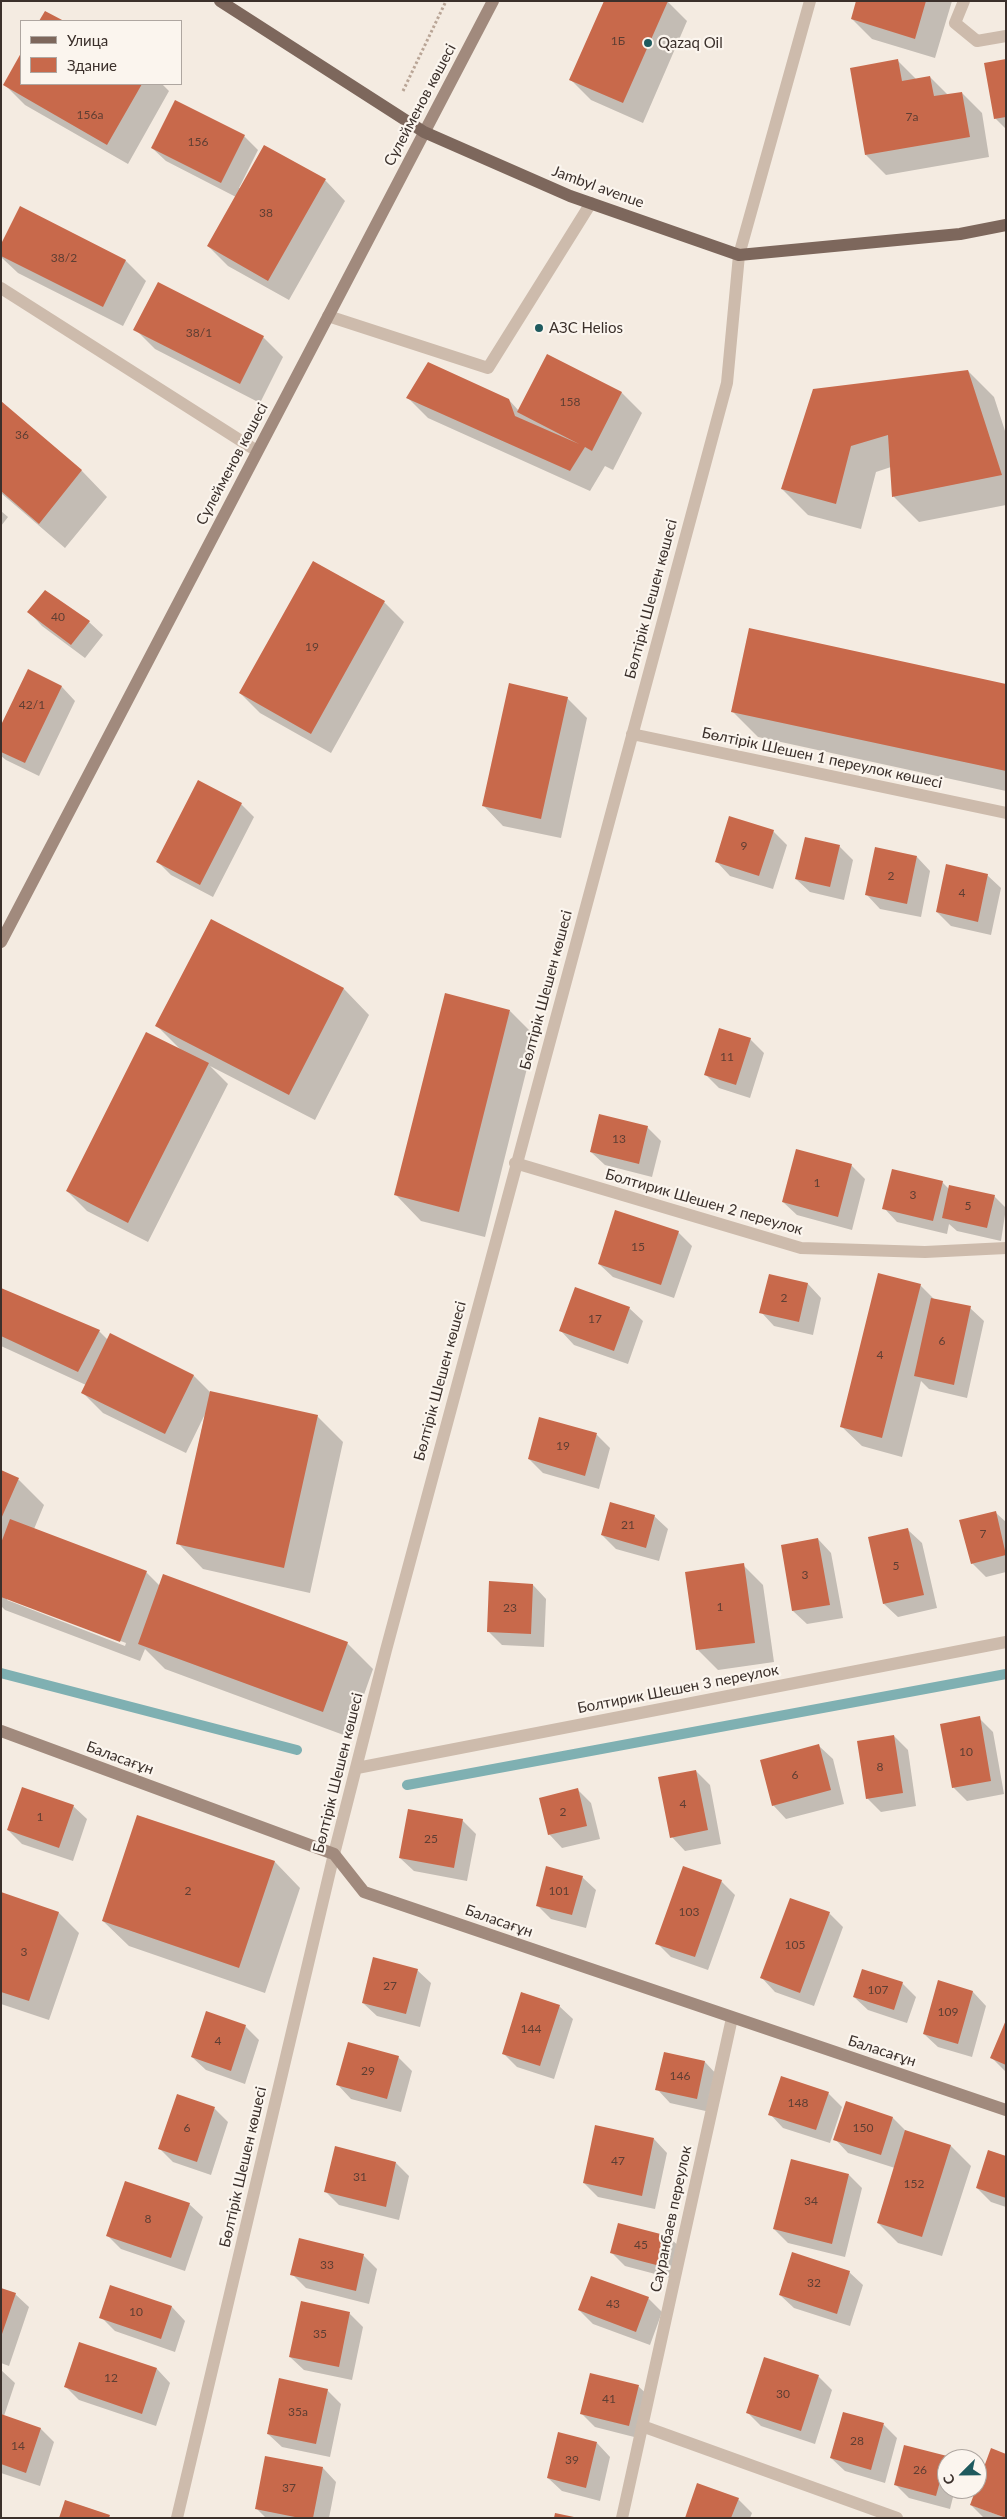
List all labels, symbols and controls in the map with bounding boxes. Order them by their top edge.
legend [20,20,182,85]
text: Улица [67,31,108,49]
house number: 1Б [611,34,625,48]
place label: Qazaq Oil [658,34,723,52]
marker: Qazaq Oil [642,37,654,49]
street label: Сүлейменов көшесі [380,41,460,169]
text: Здание [67,56,117,74]
house number: 156а [77,108,103,122]
house number: 7а [906,110,918,124]
house number: 156 [188,135,208,149]
street label: Jambyl avenue [550,162,646,212]
house number: 38 [259,206,273,220]
house number: 38/2 [51,251,77,265]
place label: АЗС Helios [549,319,623,337]
marker: АЗС Helios [533,322,545,334]
house number: 38/1 [186,326,212,340]
house number: 158 [560,395,580,409]
street label: Сүлейменов көшесі [192,400,272,528]
house number: 36 [15,428,29,442]
street label: Бөлтірік Шешен көшесі [621,517,681,681]
house number: 40 [51,610,65,624]
house number: 19 [305,640,319,654]
house number: 42/1 [19,698,45,712]
street label: Бөлтірік Шешен 1 переулок көшесі [700,724,944,792]
house number: 9 [741,839,747,853]
house number: 2 [888,869,894,883]
house number: 4 [959,886,965,900]
street label: Бөлтірік Шешен көшесі [516,908,576,1072]
house number: 11 [720,1050,734,1064]
house number: 13 [612,1132,626,1146]
street label: Болтирик Шешен 2 переулок [603,1165,805,1239]
house number: 1 [814,1176,820,1190]
house number: 3 [910,1188,916,1202]
house number: 5 [965,1199,971,1213]
house number: 15 [631,1240,645,1254]
house number: 2 [781,1291,787,1305]
street label: Бөлтірік Шешен көшесі [410,1299,470,1463]
house number: 17 [588,1312,602,1326]
house number: 6 [939,1334,945,1348]
house number: 4 [877,1348,883,1362]
house number: 19 [556,1439,570,1453]
house number: 21 [621,1518,635,1532]
house number: 7 [980,1527,986,1541]
house number: 5 [893,1559,899,1573]
house number: 3 [802,1568,808,1582]
house number: 1 [717,1600,723,1614]
house number: 23 [503,1601,517,1615]
street label: Болтирик Шешен 3 переулок [576,1661,780,1717]
street label: Бөлтірік Шешен көшесі [309,1691,367,1855]
street label: Баласағұн [84,1737,156,1779]
house number: 10 [959,1745,973,1759]
house number: 8 [877,1760,883,1774]
house number: 6 [792,1768,798,1782]
house number: 4 [680,1797,686,1811]
house number: 2 [560,1805,566,1819]
house number: 1 [37,1810,43,1824]
house number: 25 [424,1832,438,1846]
house number: 2 [185,1884,191,1898]
house number: 101 [549,1884,569,1898]
street label: Баласағұн [463,1901,535,1941]
house number: 103 [679,1905,699,1919]
house number: 105 [785,1938,805,1952]
house number: 3 [21,1945,27,1959]
house number: 27 [383,1979,397,1993]
house number: 107 [868,1983,888,1997]
house number: 109 [938,2005,958,2019]
house number: 144 [521,2022,541,2036]
street label: Баласағұн [846,2032,918,2070]
house number: 4 [215,2034,221,2048]
house number: 29 [361,2064,375,2078]
house number: 146 [670,2069,690,2083]
street label: Бөлтірік Шешен көшесі [216,2085,270,2249]
house number: 148 [788,2096,808,2110]
house number: 6 [184,2121,190,2135]
house number: 150 [853,2121,873,2135]
street label: Сауранбаев переулок [647,2144,695,2294]
house number: 47 [611,2154,625,2168]
house number: 31 [353,2170,367,2184]
house number: 152 [904,2177,924,2191]
house number: 34 [804,2194,818,2208]
house number: 8 [145,2212,151,2226]
house number: 45 [634,2238,648,2252]
house number: 33 [320,2258,334,2272]
house number: 32 [807,2276,821,2290]
house number: 43 [606,2297,620,2311]
house number: 10 [129,2305,143,2319]
house number: 35 [313,2327,327,2341]
house number: 12 [104,2371,118,2385]
house number: 30 [776,2387,790,2401]
house number: 41 [602,2392,616,2406]
house number: 35а [288,2405,308,2419]
house number: 28 [850,2434,864,2448]
house number: 14 [11,2439,25,2453]
north arrow [937,2449,987,2499]
house number: 39 [565,2453,579,2467]
house number: 26 [913,2463,927,2477]
text: С [939,2472,958,2487]
house number: 37 [282,2481,296,2495]

